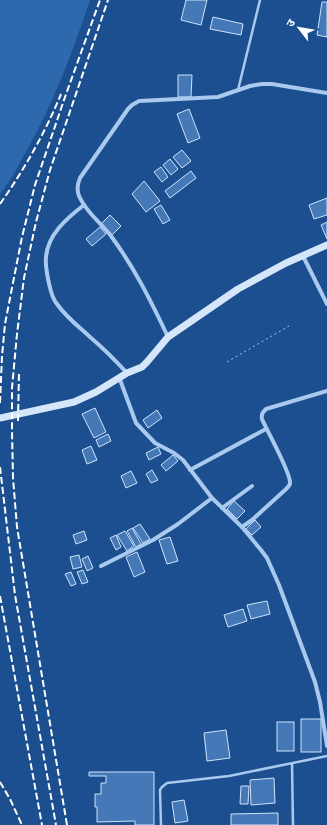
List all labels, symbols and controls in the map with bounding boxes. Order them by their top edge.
north arrow [279,8,319,48]
text: उ [284,17,298,29]

